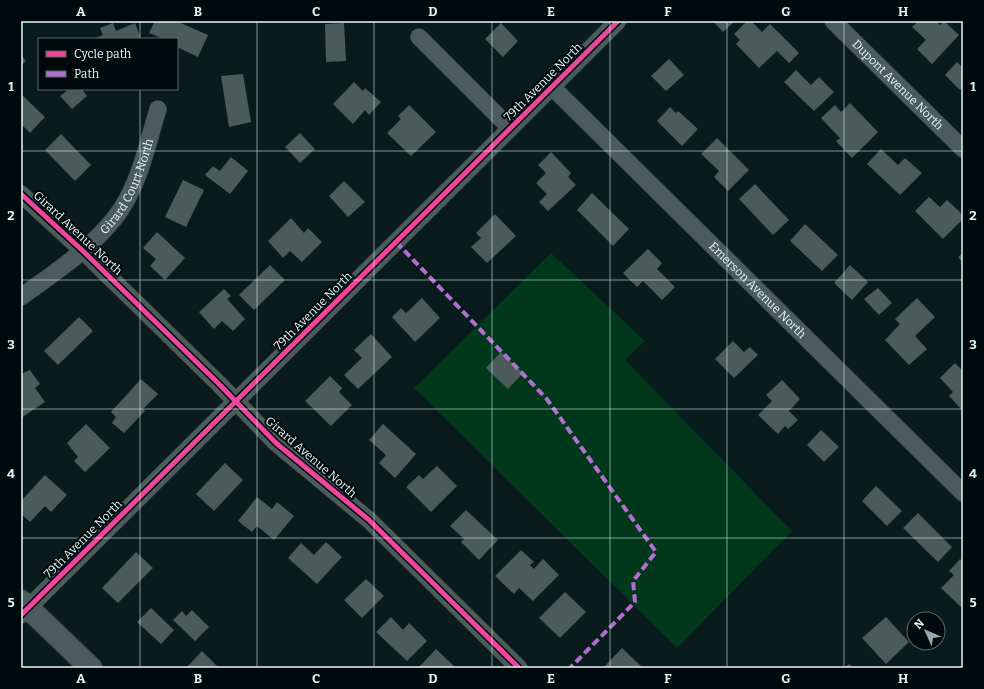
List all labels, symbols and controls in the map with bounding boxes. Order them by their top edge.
text: A [76,4,86,19]
text: B [194,4,202,19]
text: C [312,4,320,19]
text: D [428,4,438,19]
text: E [547,4,555,19]
text: F [664,4,672,19]
text: G [781,4,791,19]
text: H [898,4,908,19]
street label: Dupont Avenue North [849,37,947,133]
legend [38,38,178,90]
street label: 79th Avenue North [501,40,585,124]
text: Cycle path [74,47,132,61]
text: Path [74,67,100,81]
text: 1 [8,79,14,94]
text: 1 [970,79,976,94]
street label: Girard Court North [97,137,156,237]
street label: Girard Avenue North [31,188,126,278]
text: 2 [7,208,15,223]
text: 2 [969,208,977,223]
street label: Emerson Avenue North [706,239,810,342]
street label: 79th Avenue North [271,269,355,353]
text: 3 [7,337,15,352]
text: 3 [969,337,977,352]
street label: Girard Avenue North [263,414,360,501]
text: 4 [7,466,15,481]
text: 4 [969,466,977,481]
street label: 79th Avenue North [41,497,125,581]
text: 5 [7,595,15,610]
text: 5 [969,595,977,610]
north arrow [906,611,946,651]
text: N [912,616,927,632]
text: A [76,671,86,686]
text: B [194,671,202,686]
text: C [312,671,320,686]
text: D [428,671,438,686]
text: E [547,671,555,686]
text: F [664,671,672,686]
text: G [781,671,791,686]
text: H [898,671,908,686]

